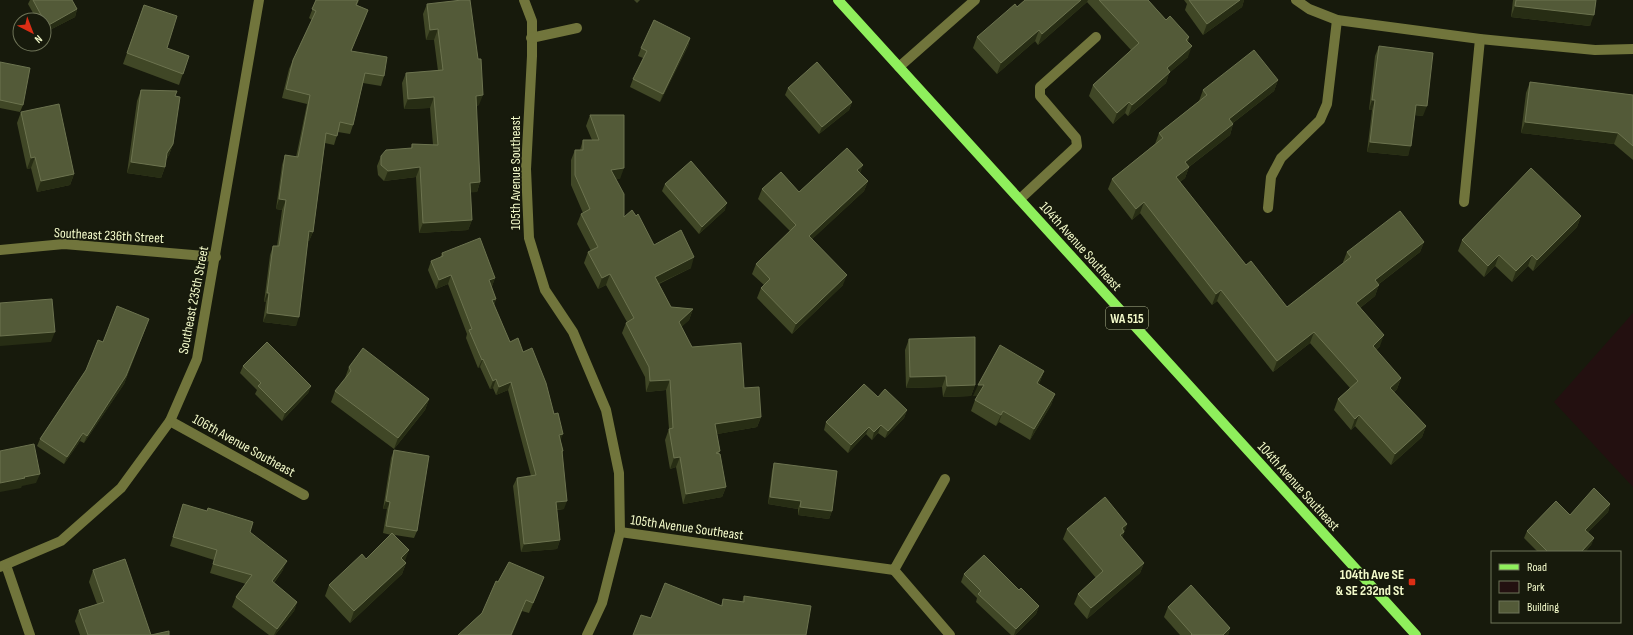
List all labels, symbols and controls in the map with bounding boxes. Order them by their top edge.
north arrow [12,12,52,52]
text: N [32,32,45,46]
street label: 105th Avenue Southeast [507,116,524,230]
street label: 104th Avenue Southeast [1036,198,1125,294]
street label: Southeast 236th Street [53,224,164,247]
street label: Southeast 235th Street [175,245,212,356]
road number: WA 515 [1106,307,1148,329]
street label: 106th Avenue Southeast [190,410,298,481]
street label: 104th Avenue Southeast [1254,438,1343,534]
street label: 105th Avenue Southeast [629,511,745,544]
legend [1491,551,1621,623]
text: Road [1527,560,1547,575]
place label: 104th Ave SE & SE 232nd St [1336,566,1404,599]
marker: 104th Ave SE & SE 232nd St [1407,577,1417,587]
text: Park [1527,580,1545,595]
text: Building [1527,600,1559,615]

